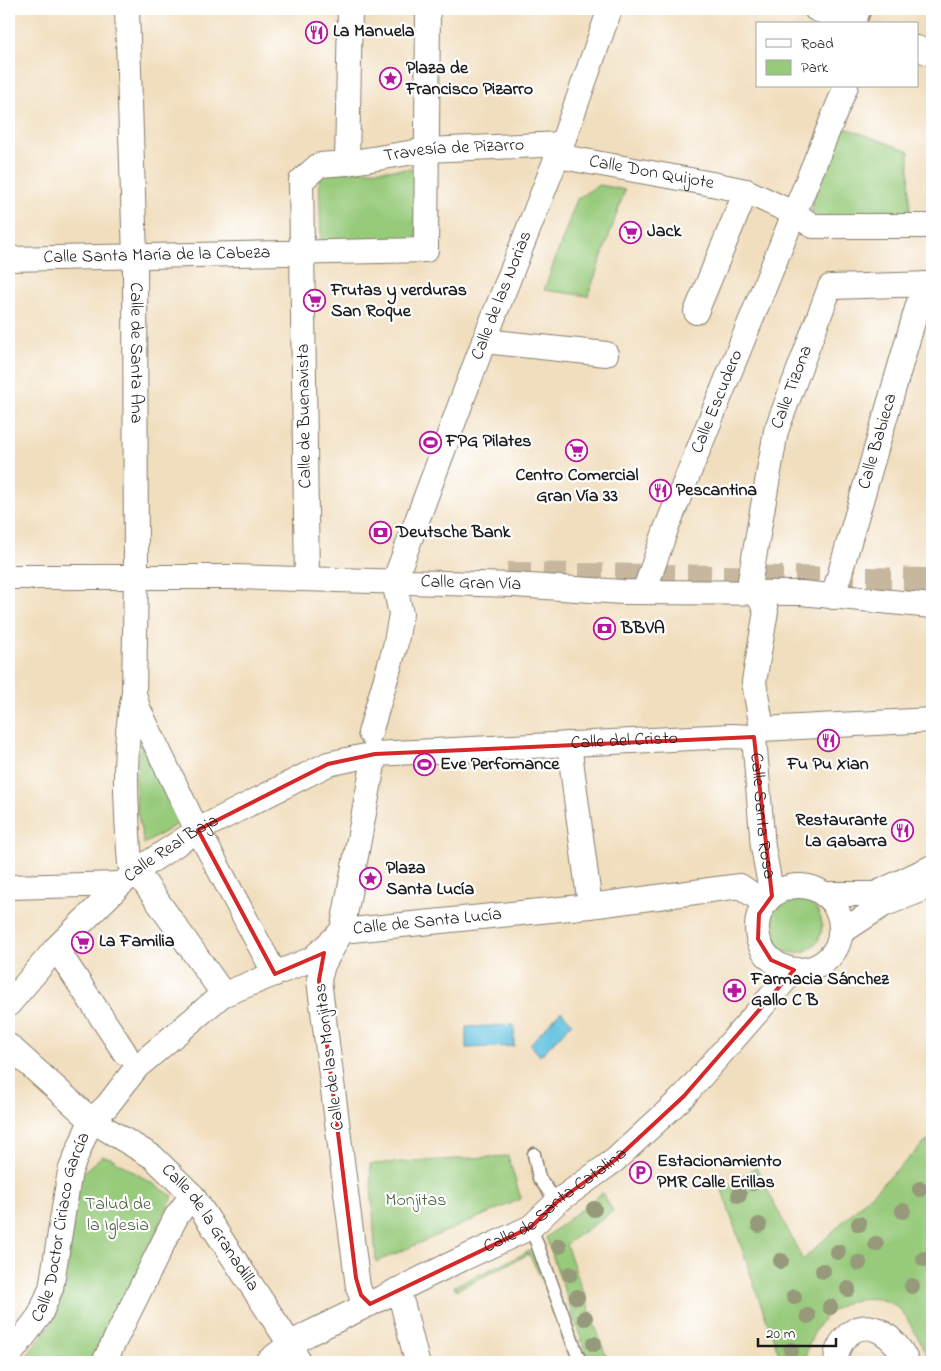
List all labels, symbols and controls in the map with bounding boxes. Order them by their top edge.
place label: La Manuela [333,19,415,45]
restaurant icon: La Manuela [305,20,329,44]
legend [756,22,918,88]
text: Road [801,33,834,55]
place label: Plaza de Francisco Pizarro [405,56,533,103]
text: Park [801,57,829,79]
place icon: Plaza de Francisco Pizarro [378,67,402,91]
street label: Travesía de Pizarro [382,133,525,170]
street label: Calle Don Quijote [587,149,717,197]
place label: Jack [647,219,682,245]
supermarket icon: Jack [619,220,643,244]
street label: Calle de las Norias [465,227,539,364]
street label: Calle Santa María de la Cabeza [43,240,271,271]
place label: Frutas y verduras San Roque [330,278,467,325]
street label: Calle de Santa Ana [122,282,149,423]
supermarket icon: Frutas y verduras San Roque [303,289,327,313]
street label: Calle Tizona [765,342,820,433]
street label: Calle de Buenavista [291,343,319,489]
street label: Calle Escudero [685,346,750,458]
street label: Calle Babieca [852,390,904,492]
place label: FPG Pilates [445,429,531,455]
sports icon: FPG Pilates [418,430,442,454]
supermarket icon: Centro Comercial Gran Vía 33 [565,439,589,463]
place label: Centro Comercial Gran Vía 33 [515,463,639,510]
place label: Pescantina [676,478,757,504]
restaurant icon: Pescantina [648,479,672,503]
place label: Deutsche Bank [395,520,512,546]
bank icon: Deutsche Bank [368,521,392,545]
street label: Calle Gran Vía [420,569,522,598]
place label: BBVA [620,616,665,642]
bank icon: BBVA [593,617,617,641]
street label: Calle del Cristo [570,726,679,757]
restaurant icon: Fu Pu Xian [816,728,840,752]
place label: Eve Perfomance [440,752,560,778]
street label: Calle Santa Rosa [742,752,782,881]
place label: Fu Pu Xian [786,752,869,778]
sports icon: Eve Perfomance [412,753,436,777]
street label: Calle Real Baja [118,808,223,890]
place label: Restaurante La Gabarra [796,808,888,855]
restaurant icon: Restaurante La Gabarra [891,819,915,843]
place label: Plaza Santa Lucía [386,856,475,903]
place icon: Plaza Santa Lucía [358,867,382,891]
street label: Calle de Santa Lucía [352,902,503,943]
place label: La Familia [99,929,175,955]
supermarket icon: La Familia [71,930,95,954]
place label: Farmacia Sánchez Gallo C B [750,967,889,1014]
pharmacy icon: Farmacia Sánchez Gallo C B [723,978,747,1002]
street label: Calle de las Monjitas [308,982,352,1132]
street label: Calle Doctor Ciriaco García [25,1128,98,1329]
street label: Calle de Santa Catalina [479,1142,633,1260]
place label: Estacionamiento PMR Calle Erillas [657,1149,782,1196]
street label: Calle de la Granadilla [155,1158,265,1297]
parking icon: Estacionamiento PMR Calle Erillas [629,1160,653,1184]
park label: Monjitas [386,1188,446,1214]
park label: Talud de la Iglesia [85,1192,152,1240]
scale bar [758,1316,836,1348]
text: 20 m [766,1323,796,1345]

